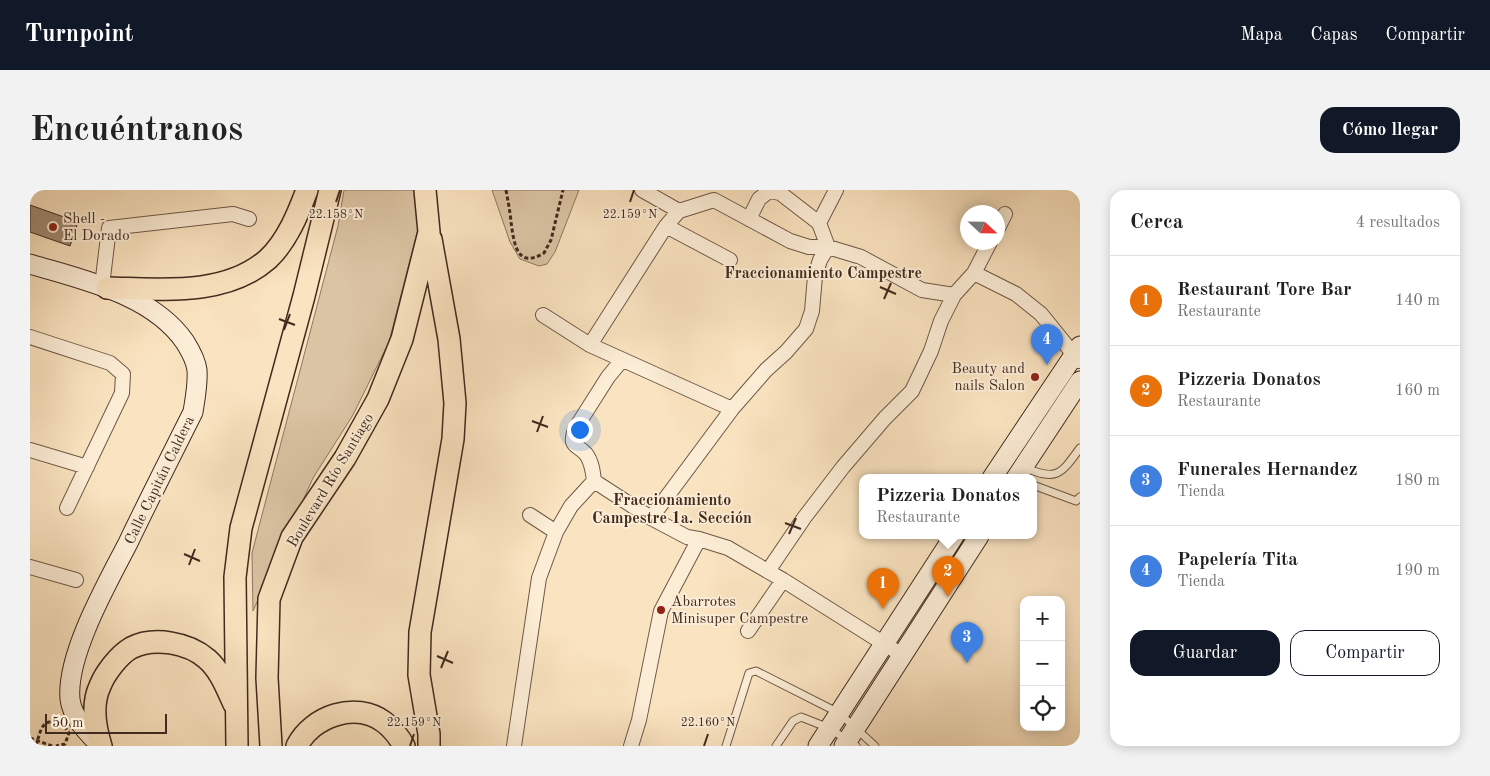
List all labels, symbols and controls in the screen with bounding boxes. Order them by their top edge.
text: Turnpoint [25,23,133,47]
text: Mapa [1240,26,1283,44]
text: Capas [1311,26,1358,44]
text: Compartir [1386,26,1465,44]
button: Cómo llegar [1320,107,1460,153]
text: Encuéntranos [30,113,243,148]
north arrow [960,205,1005,250]
text: 22.158°N [309,208,363,221]
text: 22.159°N [603,208,657,221]
place label: Shell - El Dorado [63,212,130,244]
text: Cerca [1130,212,1183,233]
text: 4 resultados [1356,215,1440,231]
marker: Shell - El Dorado [47,221,59,233]
district label: Fraccionamiento Campestre [724,266,922,282]
text: Restaurant Tore Bar [1177,281,1352,300]
text: 1 [1141,293,1151,309]
text: 140 m [1395,293,1440,309]
text: Restaurante [1177,304,1261,320]
pin: 4 [1031,324,1063,365]
place label: Beauty and nails Salon [952,362,1025,394]
marker: Beauty and nails Salon [1029,371,1041,383]
text: Pizzeria Donatos [1177,371,1321,390]
text: 2 [1141,383,1151,399]
text: 160 m [1395,383,1440,399]
text: Restaurante [1177,394,1261,410]
street label: Boulevard Río Santiago [285,411,377,550]
street label: Calle Capitán Caldera [123,414,198,547]
your location [567,417,593,443]
text: Funerales Hernandez [1177,461,1358,480]
text: 3 [1141,473,1151,489]
text: 180 m [1395,473,1440,489]
popup [859,474,1037,539]
text: Tienda [1177,484,1225,500]
text: Pizzeria Donatos [876,487,1020,506]
district label: Fraccionamiento Campestre 1a. Sección [592,493,752,527]
text: Restaurante [876,510,960,526]
text: Papelería Tita [1177,551,1298,570]
pin: 2 [932,556,964,597]
text: 4 [1141,563,1151,579]
text: 190 m [1395,563,1440,579]
pin: 1 [867,568,899,609]
text: Tienda [1177,574,1225,590]
place label: Abarrotes Minisuper Campestre [671,595,808,627]
map controls [1020,596,1065,731]
button: + [1020,596,1065,641]
marker: Abarrotes Minisuper Campestre [655,604,667,616]
pin: 3 [951,622,983,663]
button: Guardar [1130,630,1280,676]
button: Compartir [1290,630,1440,676]
button: − [1020,641,1065,686]
button: locate [1020,686,1065,731]
scale bar [45,711,168,734]
text: 50 m [52,716,83,730]
text: 22.159°N [387,716,441,729]
text: 22.160°N [681,717,735,729]

